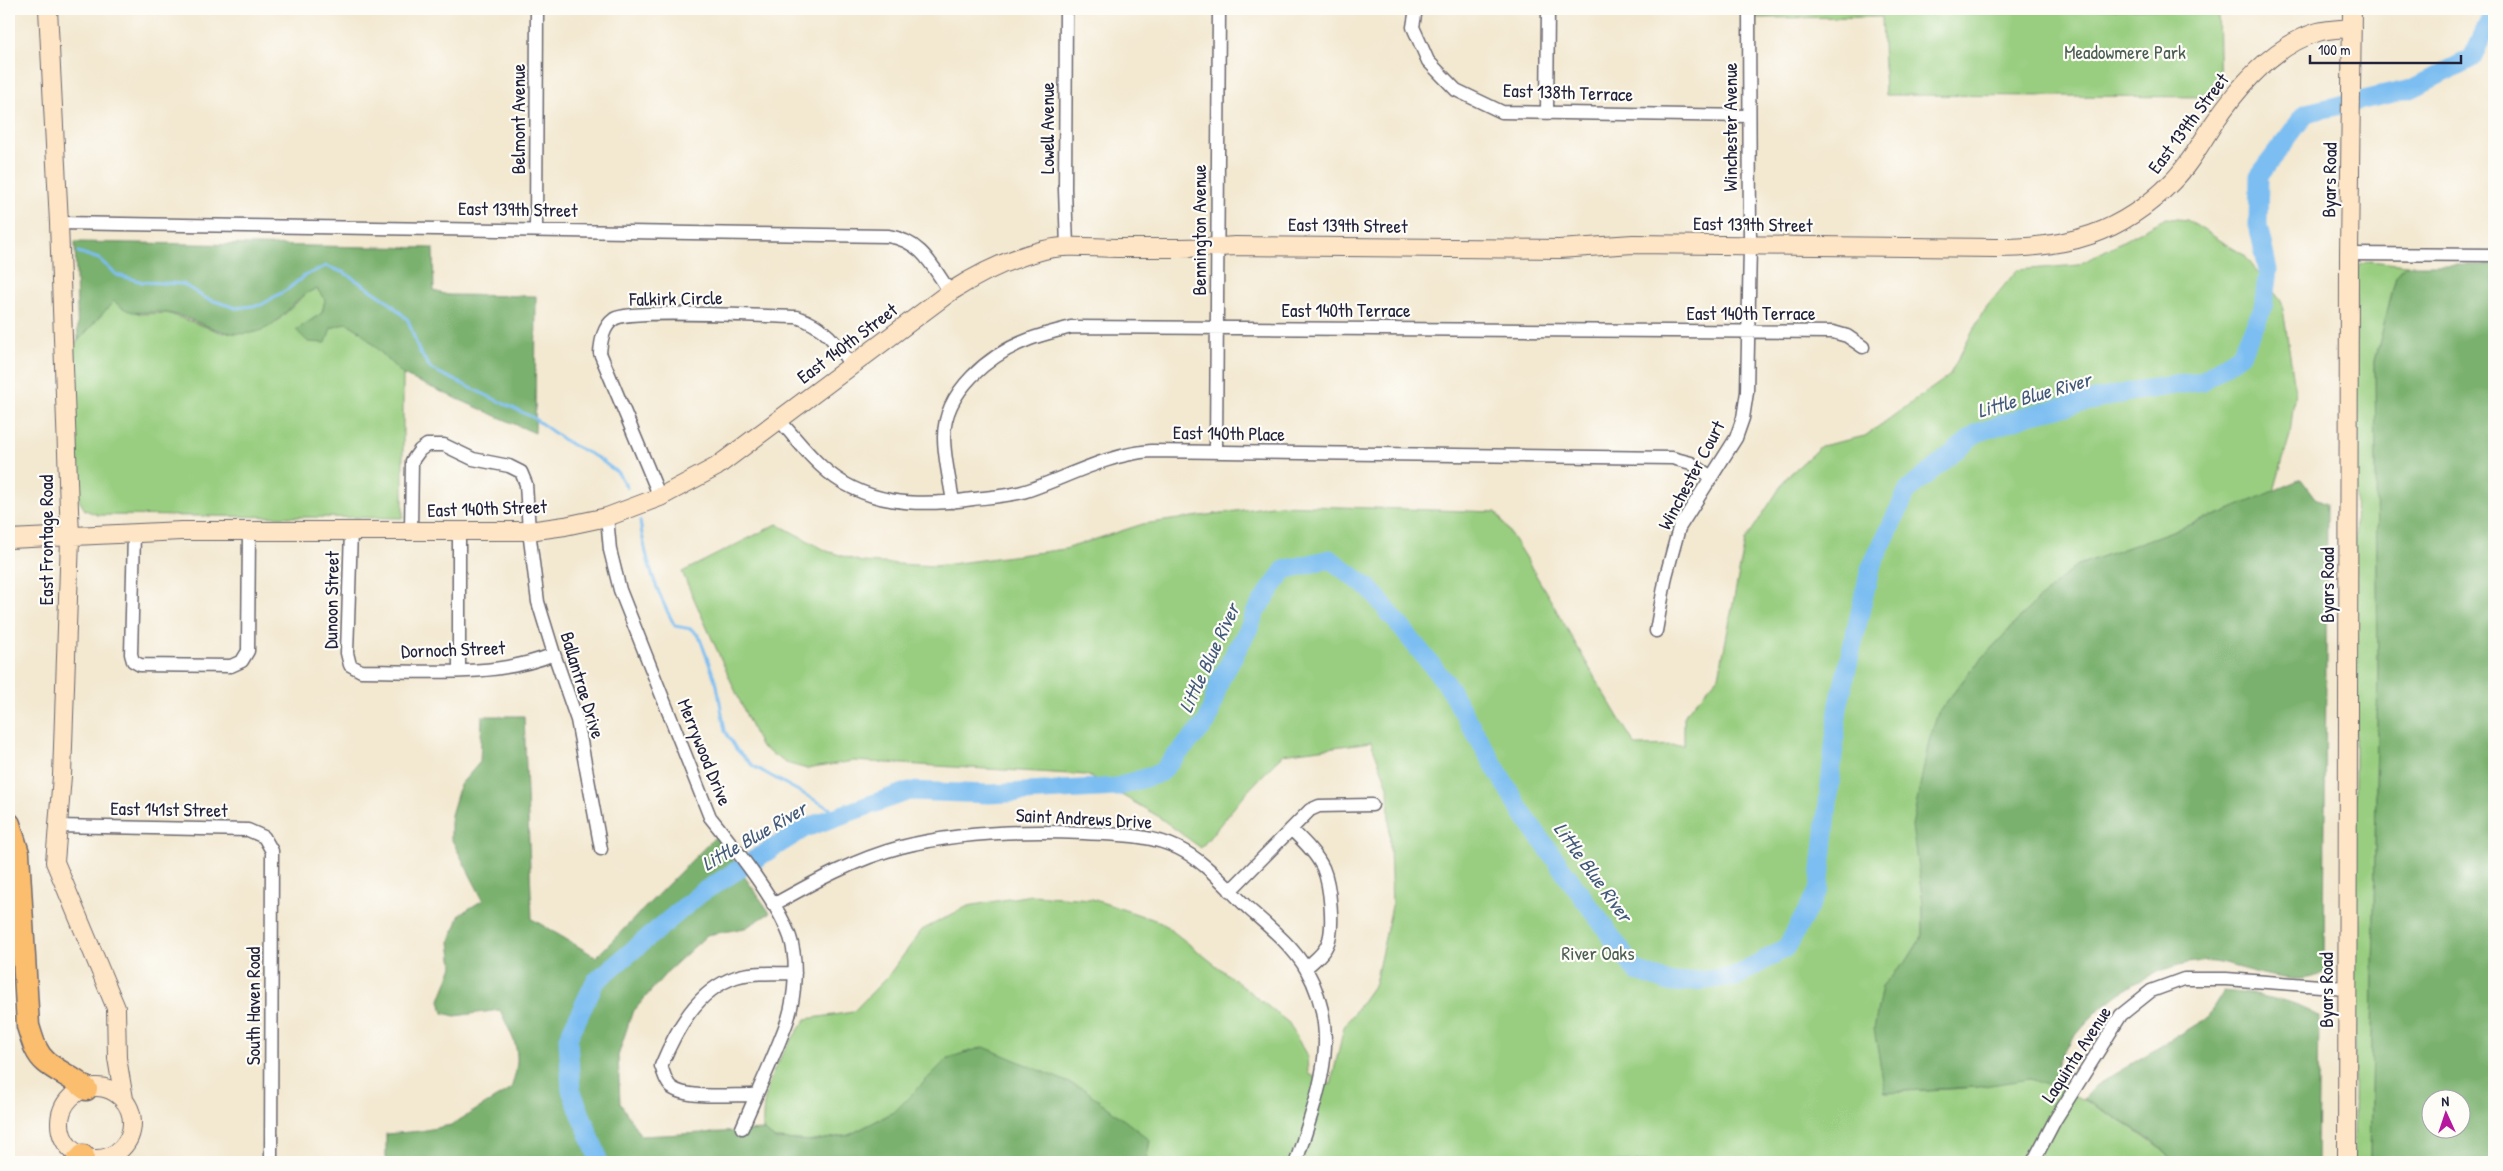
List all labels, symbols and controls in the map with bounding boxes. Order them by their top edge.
scale bar [2310,32,2462,64]
park label: Meadowmere Park [2064,39,2186,65]
text: 100 m [2318,39,2351,60]
street label: Winchester Avenue [1717,62,1743,191]
street label: Belmont Avenue [505,63,531,174]
street label: East 139th Street [2142,67,2235,179]
street label: East 138th Terrace [1503,77,1634,107]
street label: Lowell Avenue [1034,82,1060,174]
street label: Byars Road [2315,142,2343,218]
street label: Bennington Avenue [1186,164,1212,296]
street label: East 139th Street [458,195,578,223]
street label: East 139th Street [1693,210,1813,238]
street label: East 139th Street [1288,211,1408,239]
street label: Falkirk Circle [628,284,723,312]
street label: East 140th Street [791,296,903,389]
street label: East 140th Terrace [1282,297,1411,323]
street label: East 140th Terrace [1687,300,1816,326]
water label: Little Blue River [1974,365,2096,424]
street label: Winchester Court [1651,415,1731,534]
street label: East 140th Place [1173,419,1286,447]
street label: East Frontage Road [33,474,59,605]
street label: East 140th Street [427,493,548,523]
street label: Byars Road [2314,547,2340,623]
street label: Dunoon Street [317,550,345,649]
water label: Little Blue River [1172,597,1246,716]
street label: Ballantrae Drive [554,628,612,742]
street label: Dornoch Street [400,634,506,664]
street label: Merrywood Drive [672,695,738,810]
water label: Little Blue River [696,794,813,876]
street label: East 141st Street [110,795,228,823]
street label: Saint Andrews Drive [1015,801,1153,835]
water label: Little Blue River [1548,817,1640,929]
park label: River Oaks [1562,940,1634,966]
street label: South Haven Road [240,946,266,1065]
street label: Byars Road [2313,952,2339,1028]
street label: Laquinta Avenue [2035,1000,2117,1107]
north arrow [2420,1088,2470,1138]
text: N [2441,1091,2450,1110]

